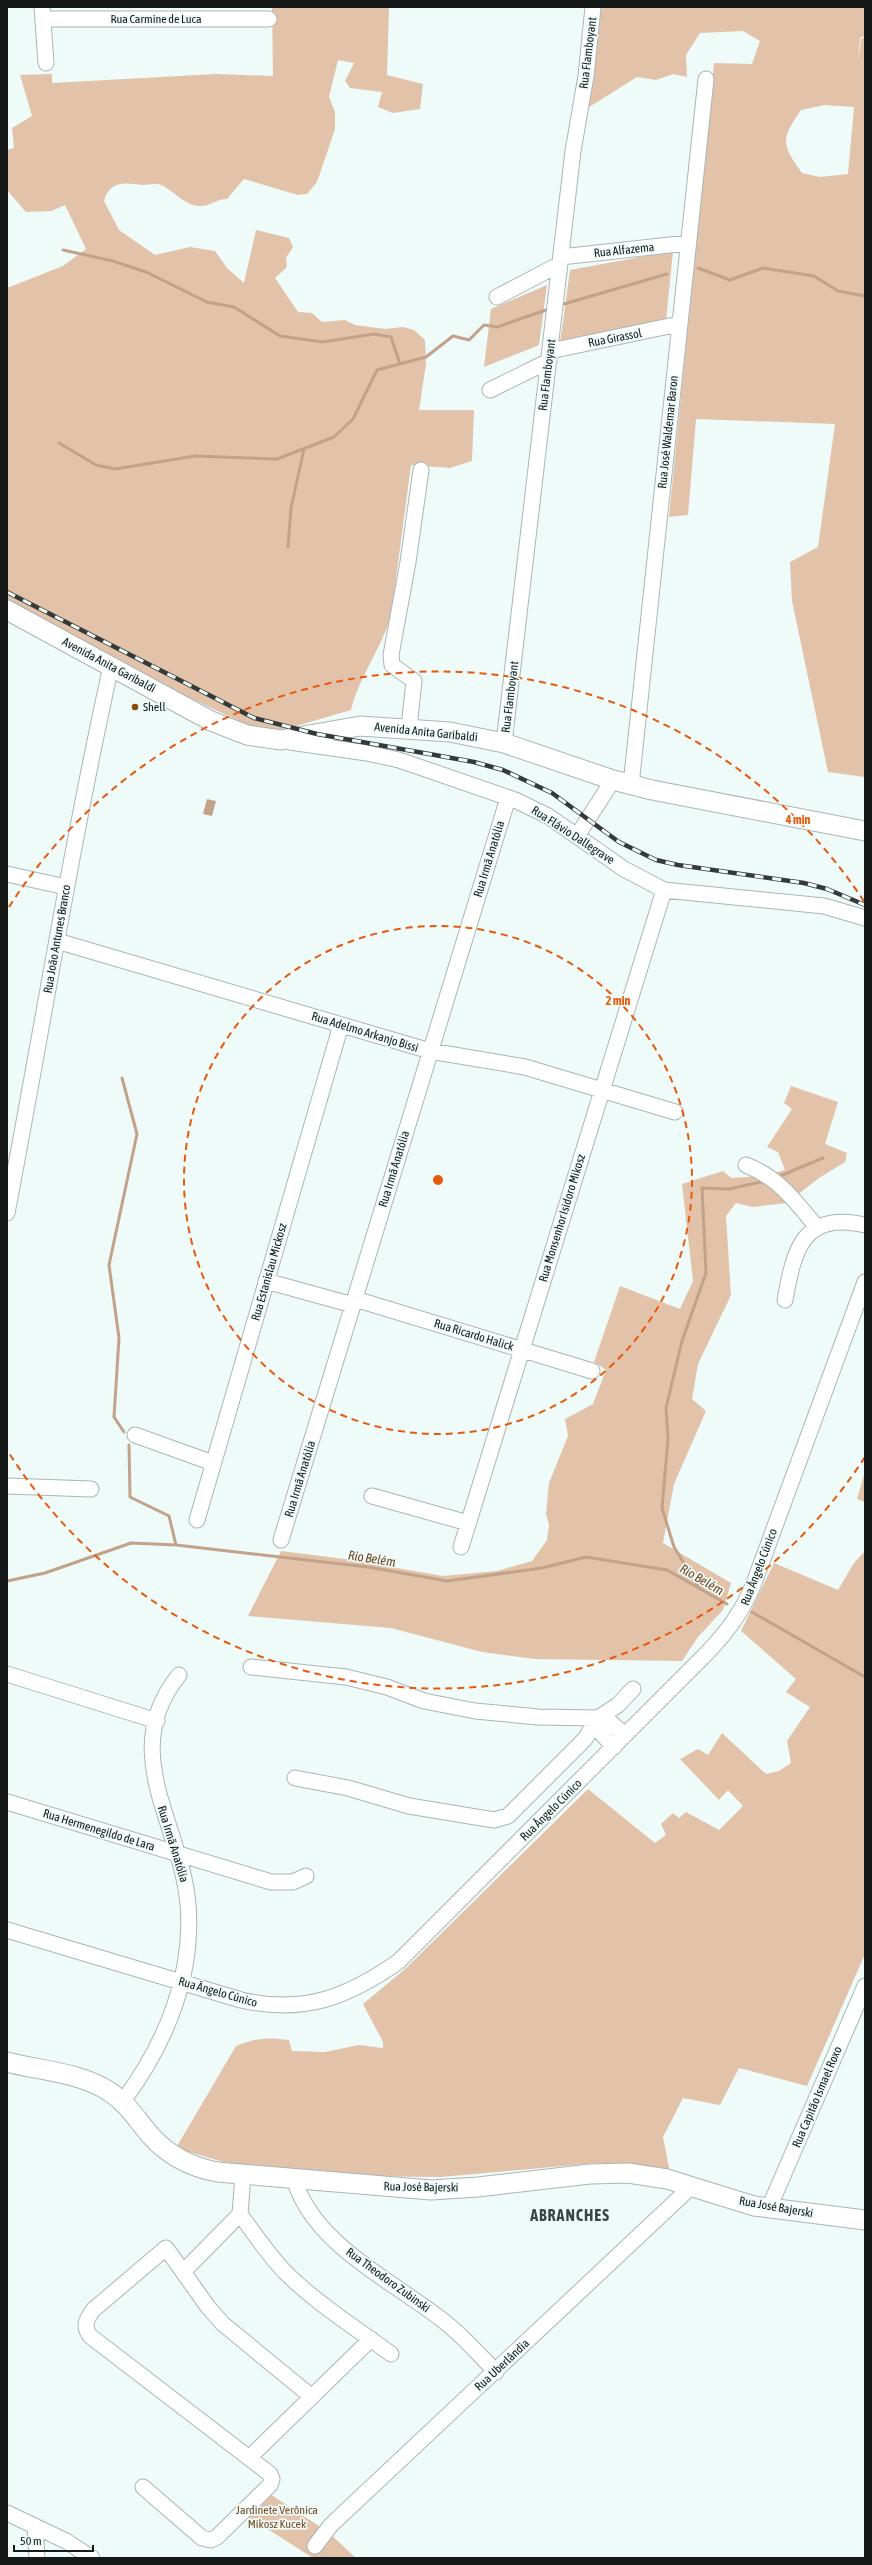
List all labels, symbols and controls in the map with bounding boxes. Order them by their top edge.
street label: Rua Carmine de Luca [110,12,202,26]
street label: Rua Flamboyant [577,16,599,90]
street label: Rua Alfazema [593,240,655,260]
street label: Rua Girassol [587,326,644,350]
street label: Rua Flamboyant [536,338,558,412]
street label: Rua José Waldemar Baron [655,375,681,489]
street label: Avenida Anita Garibaldi [60,634,158,696]
street label: Rua Flamboyant [499,660,521,734]
place label: Shell [143,700,166,714]
marker: Shell [130,702,140,712]
street label: Avenida Anita Garibaldi [374,720,478,744]
street label: Rua Flávio Dallegrave [529,803,617,867]
text: 4 min [785,813,810,827]
street label: Rua Irmã Anatólia [471,819,507,899]
street label: Rua João Antunes Branco [41,883,74,994]
text: 2 min [606,994,630,1008]
street label: Rua Adelmo Arkanjo Bissi [310,1009,420,1055]
street label: Rua Irmã Anatólia [376,1129,412,1209]
street label: Rua Monsenhor Isidoro Mikosz [536,1152,588,1284]
centre of rings [431,1173,445,1187]
street label: Rua Estanislau Mickosz [248,1221,290,1322]
street label: Rua Ricardo Halick [432,1316,516,1354]
street label: Rua Irmã Anatólia [282,1439,318,1519]
street label: Rua Ângelo Cúnico [738,1526,780,1607]
water label: Rio Belém [347,1547,397,1570]
water label: Rio Belém [677,1561,727,1598]
street label: Rua Ângelo Cúnico [517,1776,585,1844]
street label: Rua Irmã Anatólia [155,1804,191,1884]
street label: Rua Hermenegildo de Lara [41,1806,157,1854]
street label: Rua Ângelo Cúnico [177,1974,259,2010]
street label: Rua Capitão Ismael Roxo [789,2044,845,2150]
street label: Rua José Bajerski [384,2179,458,2195]
street label: Rua José Bajerski [738,2194,814,2220]
district label: ABRANCHES [529,2206,610,2224]
street label: Rua Theodoro Zubinski [343,2245,433,2315]
street label: Rua Uberlândia [472,2336,532,2394]
park label: Jardinete Verônica Mikosz Kucek [236,2503,318,2531]
scale bar [14,2527,93,2553]
text: 50 m [20,2534,42,2548]

